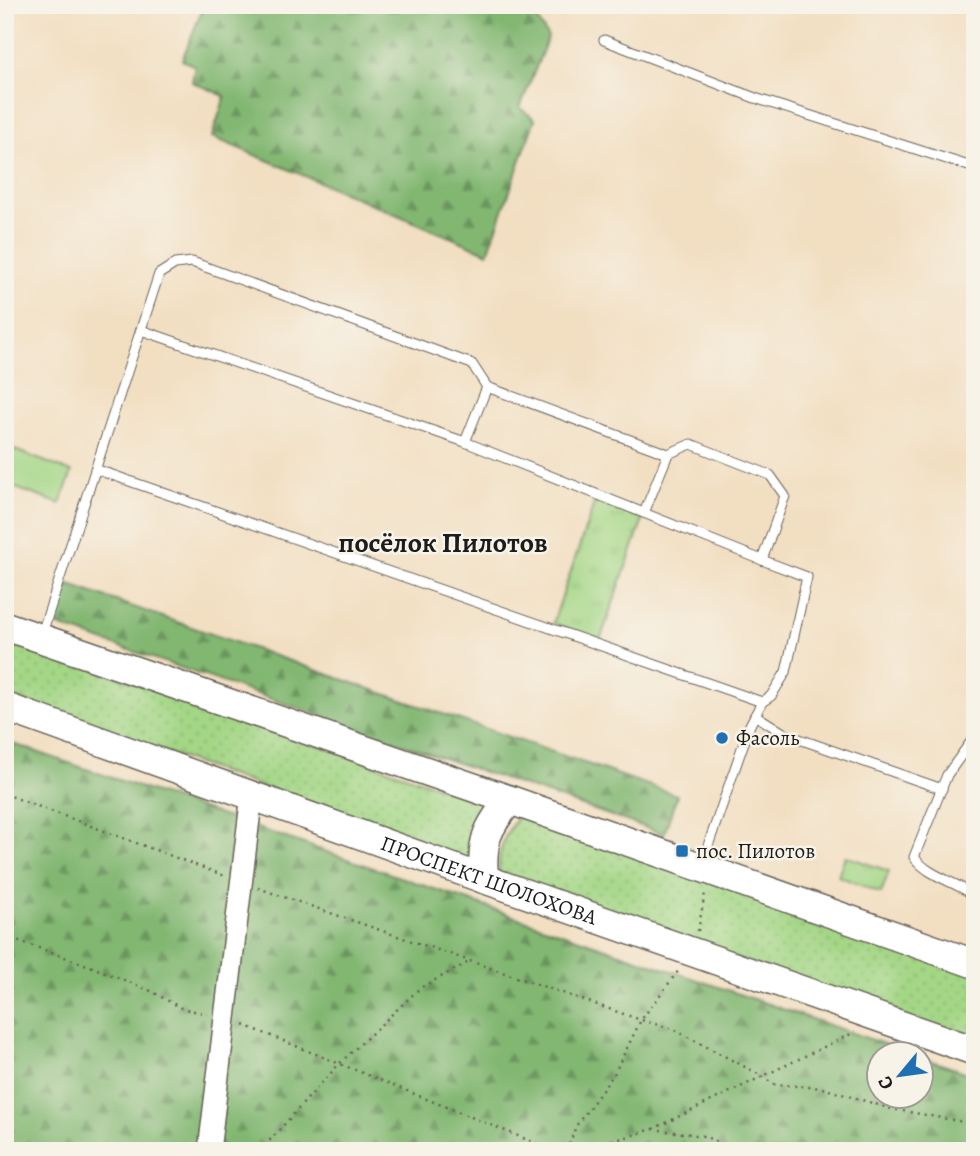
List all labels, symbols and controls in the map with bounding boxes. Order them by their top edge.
district label: посёлок Пилотов [338,524,548,562]
place label: Фасоль [736,724,799,752]
marker: Фасоль [714,730,730,746]
street label: ПРОСПЕКТ ШОЛОХОВА [377,829,601,932]
place label: пос. Пилотов [696,837,815,865]
marker: пос. Пилотов [674,843,690,859]
north arrow [864,1040,934,1110]
text: С [872,1071,900,1094]

